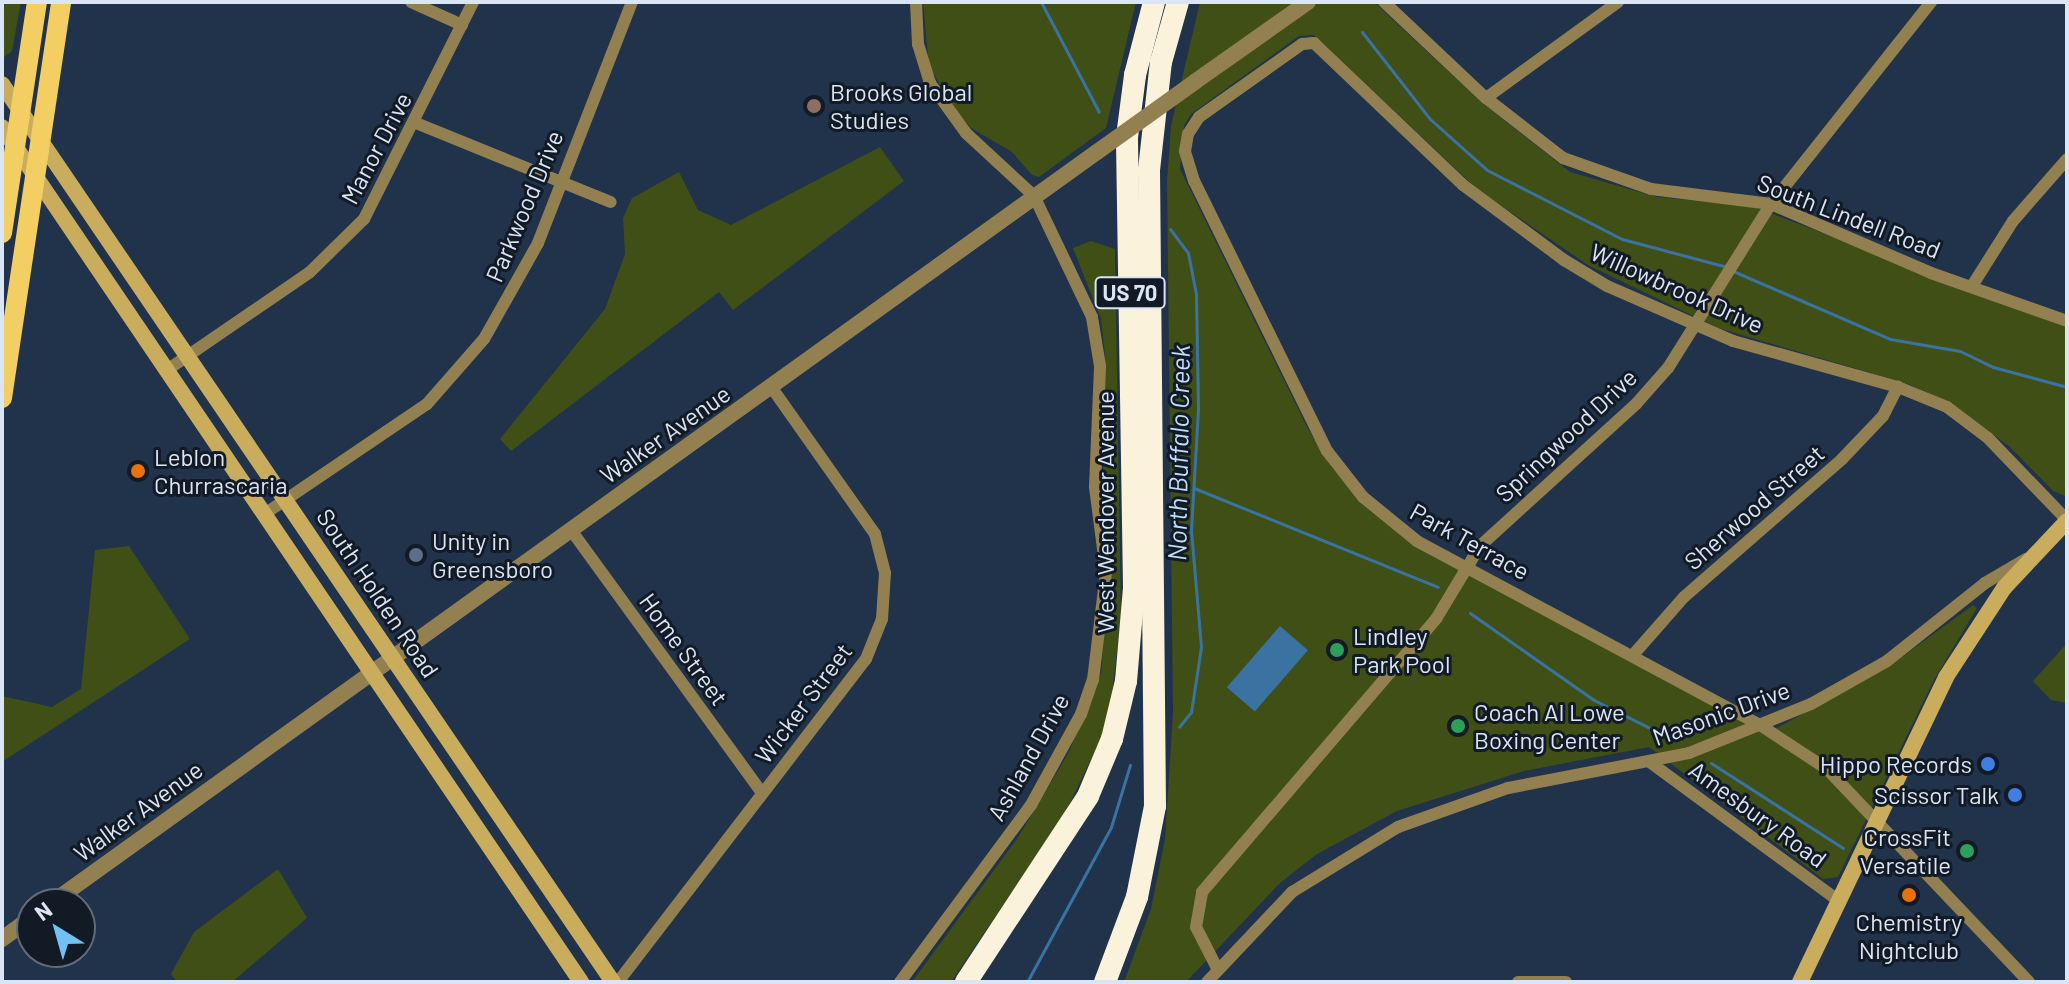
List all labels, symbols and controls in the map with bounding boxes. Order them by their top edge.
place label: Brooks Global Studies [830,78,972,134]
street label: Manor Drive [335,87,417,209]
marker: Brooks Global Studies [805,97,823,115]
street label: Parkwood Drive [479,126,569,286]
street label: South Lindell Road [1753,168,1945,264]
street label: Willowbrook Drive [1586,237,1768,339]
road number: US 70 [1094,275,1166,311]
water label: North Buffalo Creek [1161,345,1195,561]
street label: Springwood Drive [1490,362,1642,508]
street label: Walker Avenue [595,379,735,489]
street label: West Wendover Avenue [1091,391,1119,633]
street label: Sherwood Street [1678,439,1830,575]
place label: Leblon Churrascaria [154,443,287,499]
marker: Leblon Churrascaria [129,462,147,480]
street label: Park Terrace [1405,497,1535,585]
street label: South Holden Road [311,503,445,683]
place label: Unity in Greensboro [432,527,553,583]
marker: Unity in Greensboro [407,546,425,564]
street label: Home Street [634,587,734,711]
place label: Lindley Park Pool [1353,622,1450,678]
street label: Wicker Street [748,637,858,769]
marker: Lindley Park Pool [1328,641,1346,659]
street label: Masonic Drive [1648,675,1794,751]
street label: Ashland Drive [981,688,1075,826]
place label: Coach Al Lowe Boxing Center [1474,698,1625,754]
marker: Coach Al Lowe Boxing Center [1449,717,1467,735]
place label: Hippo Records [1820,750,1972,778]
street label: Walker Avenue [68,755,208,867]
street label: Amesbury Road [1684,755,1832,873]
marker: Hippo Records [1979,755,1997,773]
place label: Scissor Talk [1874,781,1999,809]
marker: Scissor Talk [2006,786,2024,804]
place label: CrossFit Versatile [1860,823,1951,879]
marker: CrossFit Versatile [1958,842,1976,860]
marker: Chemistry Nightclub [1900,886,1918,904]
north arrow [16,888,96,968]
text: N [29,896,56,925]
place label: Chemistry Nightclub [1856,908,1962,964]

